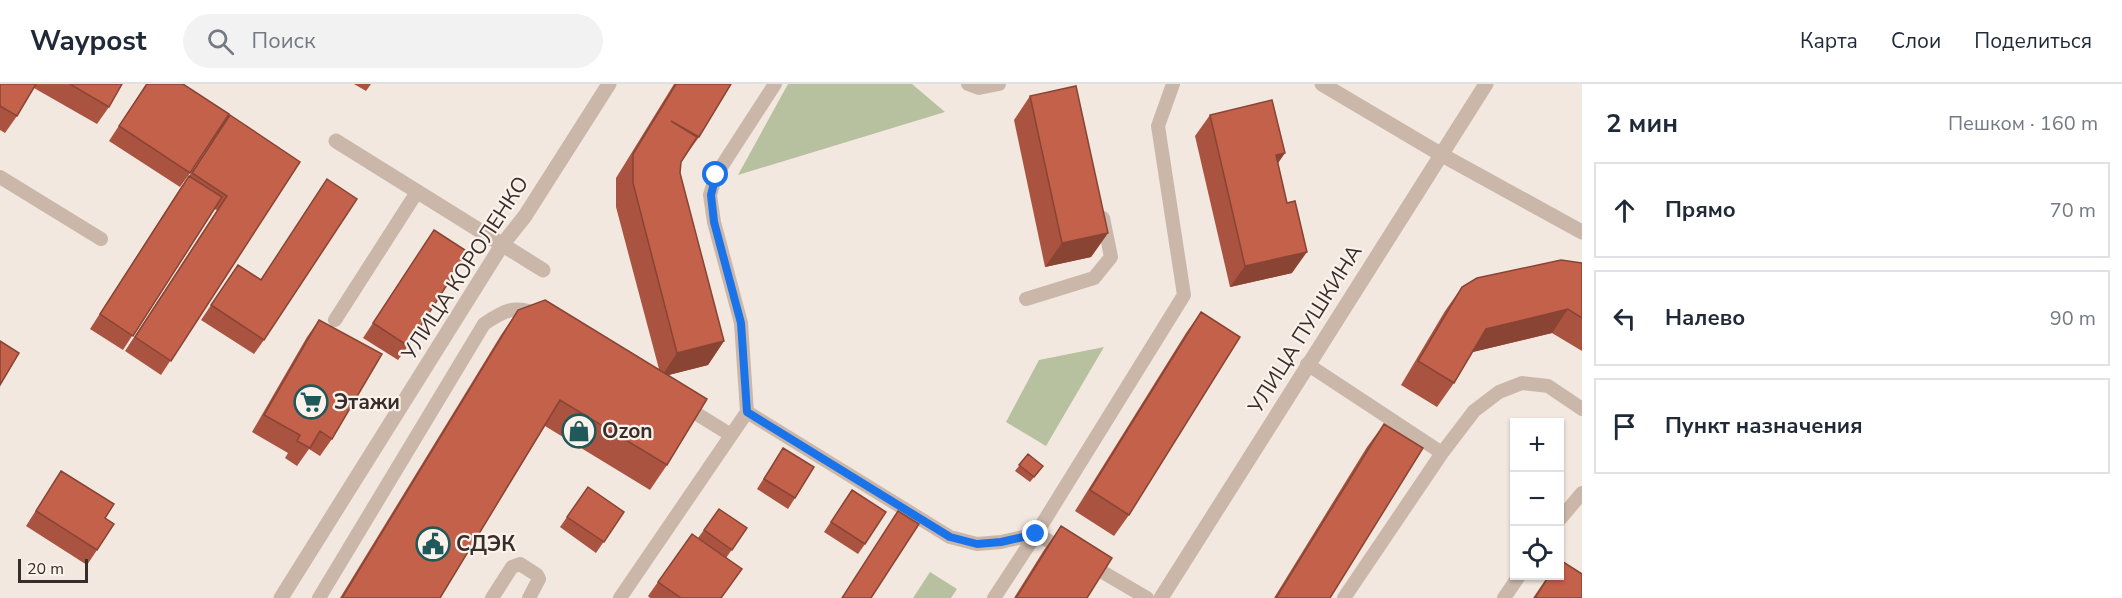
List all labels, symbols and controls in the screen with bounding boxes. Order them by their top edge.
search box [183,14,603,68]
text: Waypost [30,22,147,60]
icon: search [204,25,237,58]
text: Поиск [252,26,316,56]
text: Карта [1800,27,1858,55]
text: Слои [1891,27,1941,55]
text: Поделиться [1974,27,2092,55]
text: 2 мин [1606,106,1678,141]
text: Пешком · 160 m [1948,110,2098,137]
route start [702,161,728,187]
street label: УЛИЦА КОРОЛЕНКО [394,171,535,366]
icon: ahead [1608,194,1641,227]
text: Прямо [1665,195,1736,225]
text: 70 m [2050,197,2096,224]
street label: УЛИЦА ПУШКИНА [1241,239,1368,419]
icon: left [1608,302,1641,335]
text: Налево [1665,303,1745,333]
text: 90 m [2050,305,2096,332]
supermarket icon: Этажи [293,384,329,420]
place label: Этажи [334,388,400,416]
icon: arrive [1608,410,1641,443]
text: Пункт назначения [1665,411,1863,441]
shop icon: Ozon [561,413,597,449]
place label: Ozon [602,417,653,445]
map controls [1510,418,1564,580]
button: + [1510,418,1564,472]
button: − [1510,472,1564,526]
route end [1022,520,1048,546]
public building icon: СДЭК [415,526,451,562]
button: locate [1510,526,1564,580]
place label: СДЭК [456,530,516,558]
scale bar [18,556,88,584]
text: 20 m [27,558,64,580]

